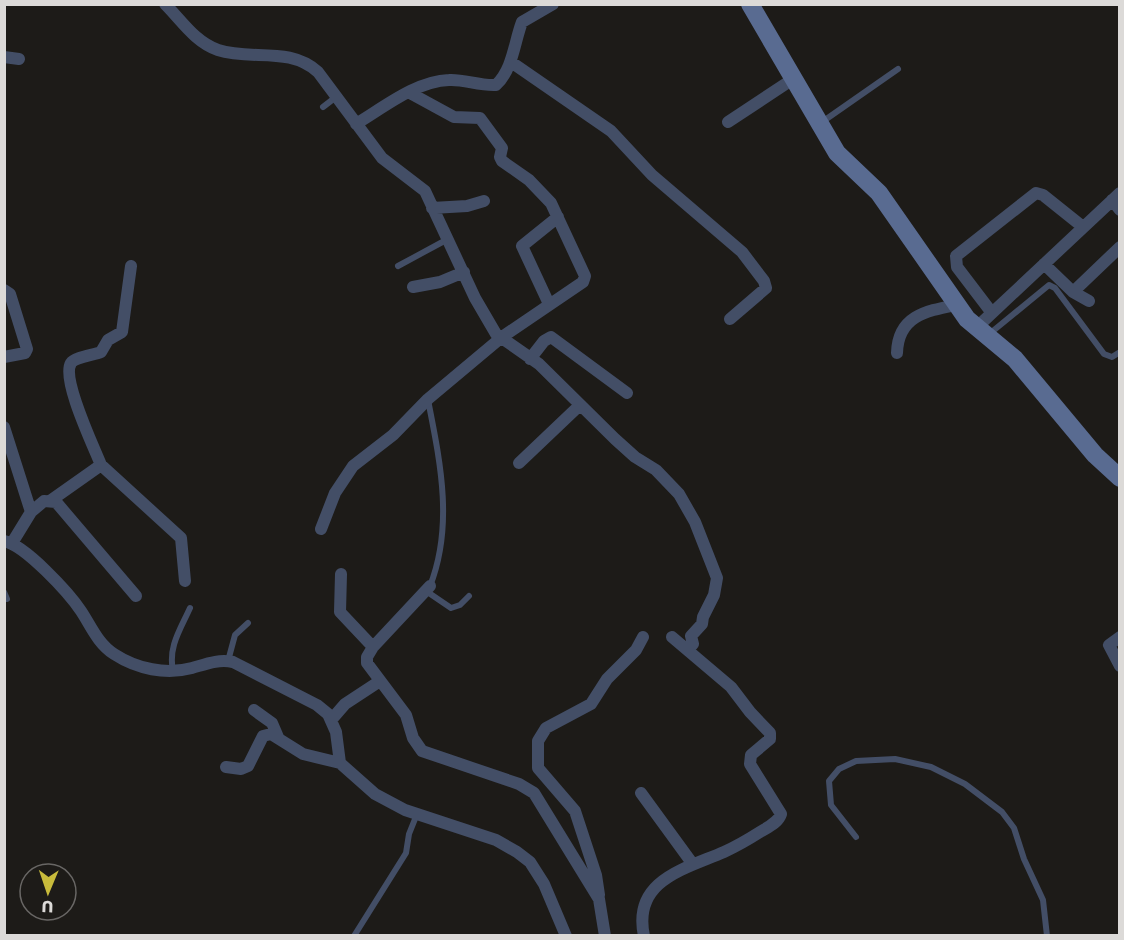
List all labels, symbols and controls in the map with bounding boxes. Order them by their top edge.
north arrow [18,862,78,922]
text: U [41,897,54,917]

